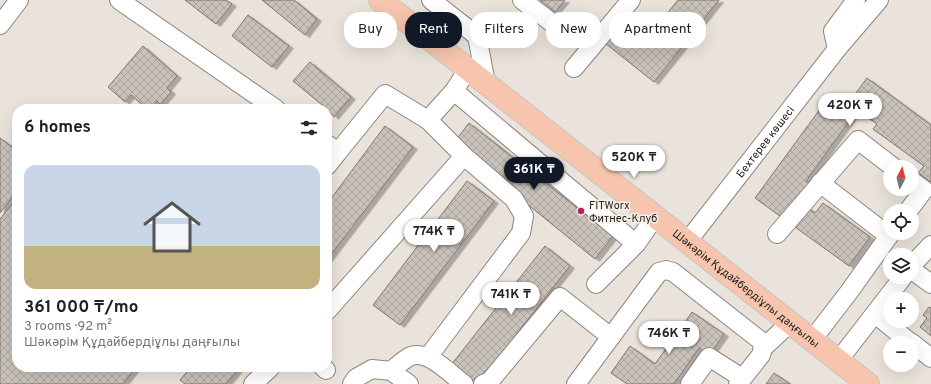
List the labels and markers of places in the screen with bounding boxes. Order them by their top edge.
pin: 420K ₸ [817,93,883,127]
pin: 520K ₸ [601,145,667,179]
pin: 361K ₸ [501,157,567,191]
place label: FITWorx Фитнес-Клуб [589,199,658,226]
marker: FITWorx Фитнес-Клуб [576,206,586,216]
pin: 774K ₸ [401,219,467,253]
pin: 741K ₸ [478,282,544,316]
pin: 746K ₸ [636,321,702,355]

